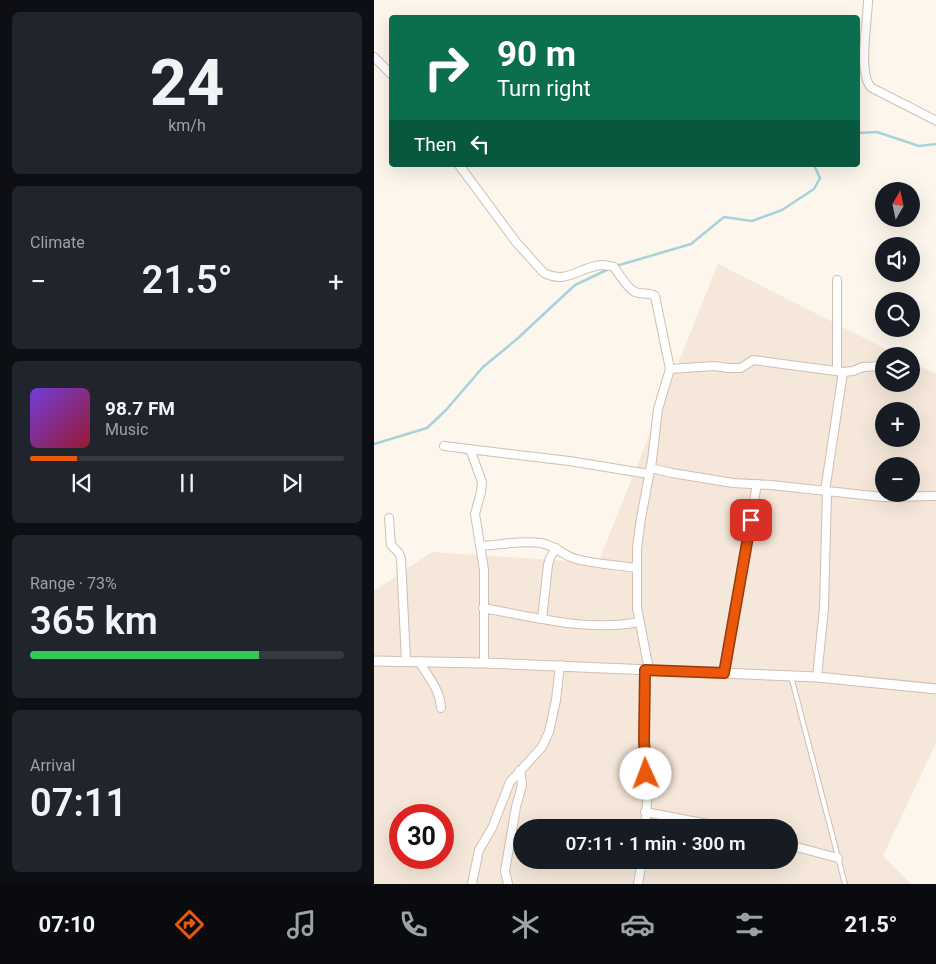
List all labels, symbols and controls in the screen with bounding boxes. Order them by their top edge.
text: 90 m [497,34,576,75]
icon: right [414,35,479,100]
text: 24 [150,45,224,121]
text: Turn right [497,76,591,101]
text: km/h [168,116,206,135]
icon: left [466,130,494,158]
text: Then [414,133,456,156]
north arrow [875,182,920,228]
map controls [875,182,920,502]
text: Climate [30,233,85,252]
button: sound [875,237,920,282]
text: 21.5° [142,258,232,302]
text: − [30,265,46,298]
text: + [328,265,344,298]
button: search [875,292,920,337]
button: layers [875,347,920,392]
text: 98.7 FM [105,397,175,420]
button: + [875,402,920,447]
text: Music [105,420,148,439]
button: − [875,457,920,502]
icon: previous [68,469,96,497]
icon: pause [173,469,201,497]
icon: next [278,469,306,497]
pin [730,499,772,541]
icon: arrive [737,506,765,534]
text: Range · 73% [30,574,117,593]
text: 365 km [30,599,158,643]
position arrow [619,747,671,799]
text: Arrival [30,756,75,775]
text: 07:11 [30,781,127,825]
speed limit sign: 30 [389,804,454,869]
text: 07:11 · 1 min · 300 m [565,832,746,855]
icon: directions [172,907,207,942]
icon: music [284,907,319,942]
icon: phone [396,907,431,942]
icon: climate [508,907,543,942]
icon: car [620,907,655,942]
icon: filters [732,907,767,942]
text: 07:10 [39,912,95,937]
text: 21.5° [845,912,897,937]

